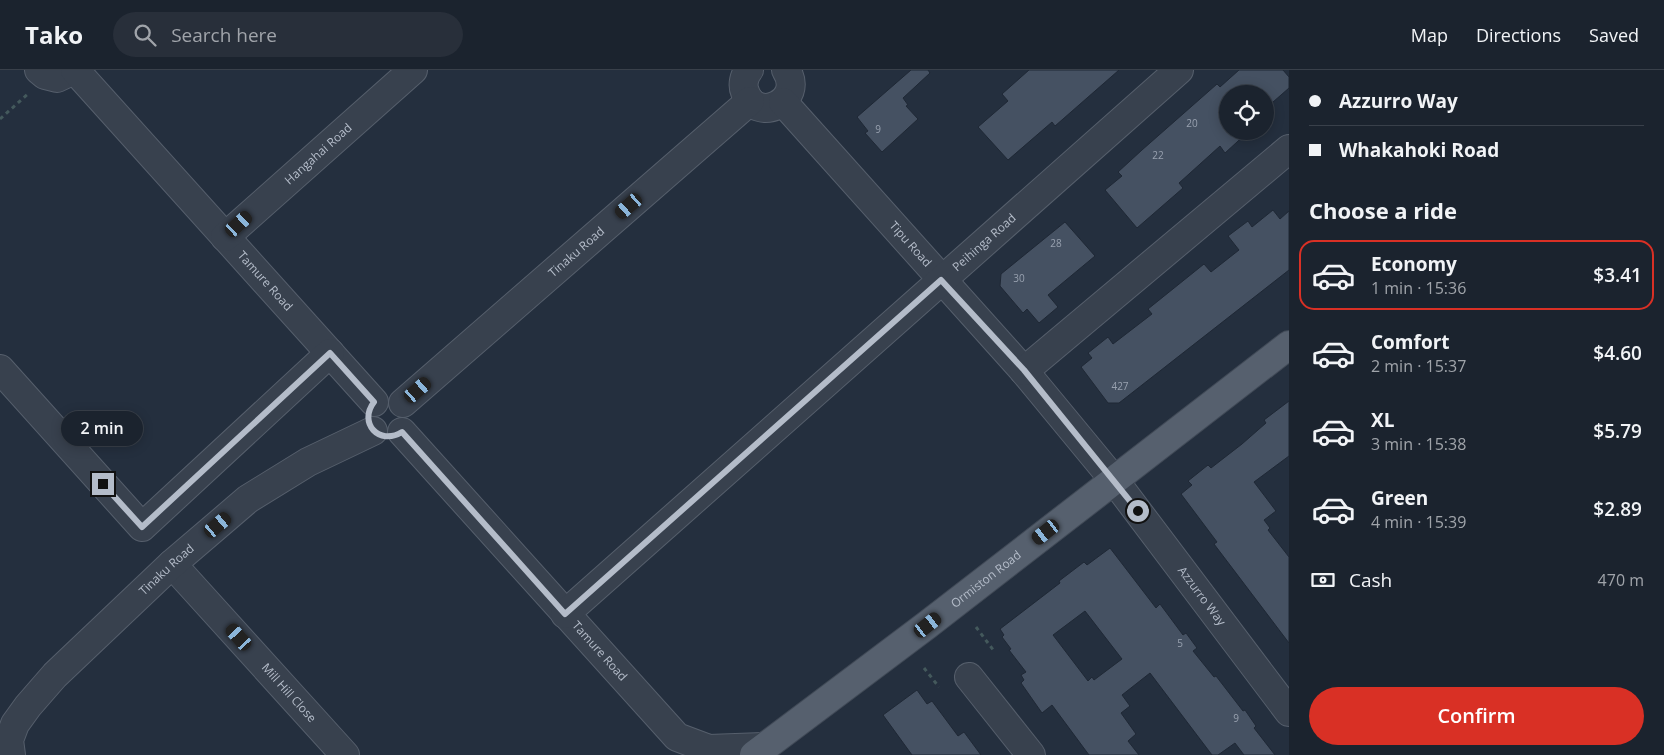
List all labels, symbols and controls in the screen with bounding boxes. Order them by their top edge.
search box [113,12,463,57]
text: Tako [25,18,83,51]
icon: search [131,21,159,49]
text: Search here [171,22,277,48]
text: Map [1411,23,1448,47]
text: Directions [1476,23,1561,47]
text: Saved [1589,23,1639,47]
map controls [1219,85,1274,140]
button: locate [1219,85,1274,140]
text: Azzurro Way [1339,88,1458,114]
house number: 20 [1186,116,1198,130]
street label: Hangahai Road [281,119,356,188]
house number: 9 [875,122,881,136]
text: Whakahoki Road [1339,137,1499,163]
house number: 22 [1152,148,1164,162]
car [612,190,645,222]
text: Choose a ride [1309,195,1457,225]
car [222,208,255,240]
street label: Peihinga Road [948,209,1019,275]
street label: Tipu Road [886,217,936,270]
street label: Tinaku Road [545,223,608,281]
house number: 28 [1050,236,1062,250]
street label: Tamure Road [234,247,297,314]
text: Economy [1371,251,1457,277]
icon: car [1311,253,1356,298]
text: $3.41 [1593,262,1642,288]
house number: 30 [1013,271,1025,285]
text: 1 min · 15:36 [1371,277,1466,299]
text: Comfort [1371,329,1450,355]
icon: car [1311,331,1356,376]
text: $4.60 [1593,340,1642,366]
text: 2 min · 15:37 [1371,355,1466,377]
car [401,374,434,406]
house number: 427 [1111,379,1129,393]
text: XL [1371,407,1394,433]
icon: car [1311,409,1356,454]
callout: 2 min [62,412,144,446]
text: 2 min [80,417,124,439]
text: $5.79 [1593,418,1642,444]
text: 3 min · 15:38 [1371,433,1466,455]
route end [92,473,114,495]
text: Green [1371,485,1428,511]
icon: car [1311,487,1356,532]
text: $2.89 [1593,496,1642,522]
route start [1127,500,1149,522]
car [201,510,234,540]
text: 4 min · 15:39 [1371,511,1466,533]
car [1029,517,1062,547]
street label: Tinaku Road [135,540,198,599]
street label: Ormiston Road [947,546,1024,612]
street label: Azzurro Way [1174,563,1231,630]
icon: cash [1309,566,1337,594]
text: Cash [1349,567,1392,593]
text: 470 m [1598,569,1644,591]
car [911,610,944,640]
street label: Tamure Road [568,617,631,684]
car [223,621,254,653]
house number: 5 [1177,636,1183,650]
street label: Mill Hill Close [258,659,321,726]
button: Confirm [1309,687,1644,745]
house number: 9 [1233,711,1239,725]

